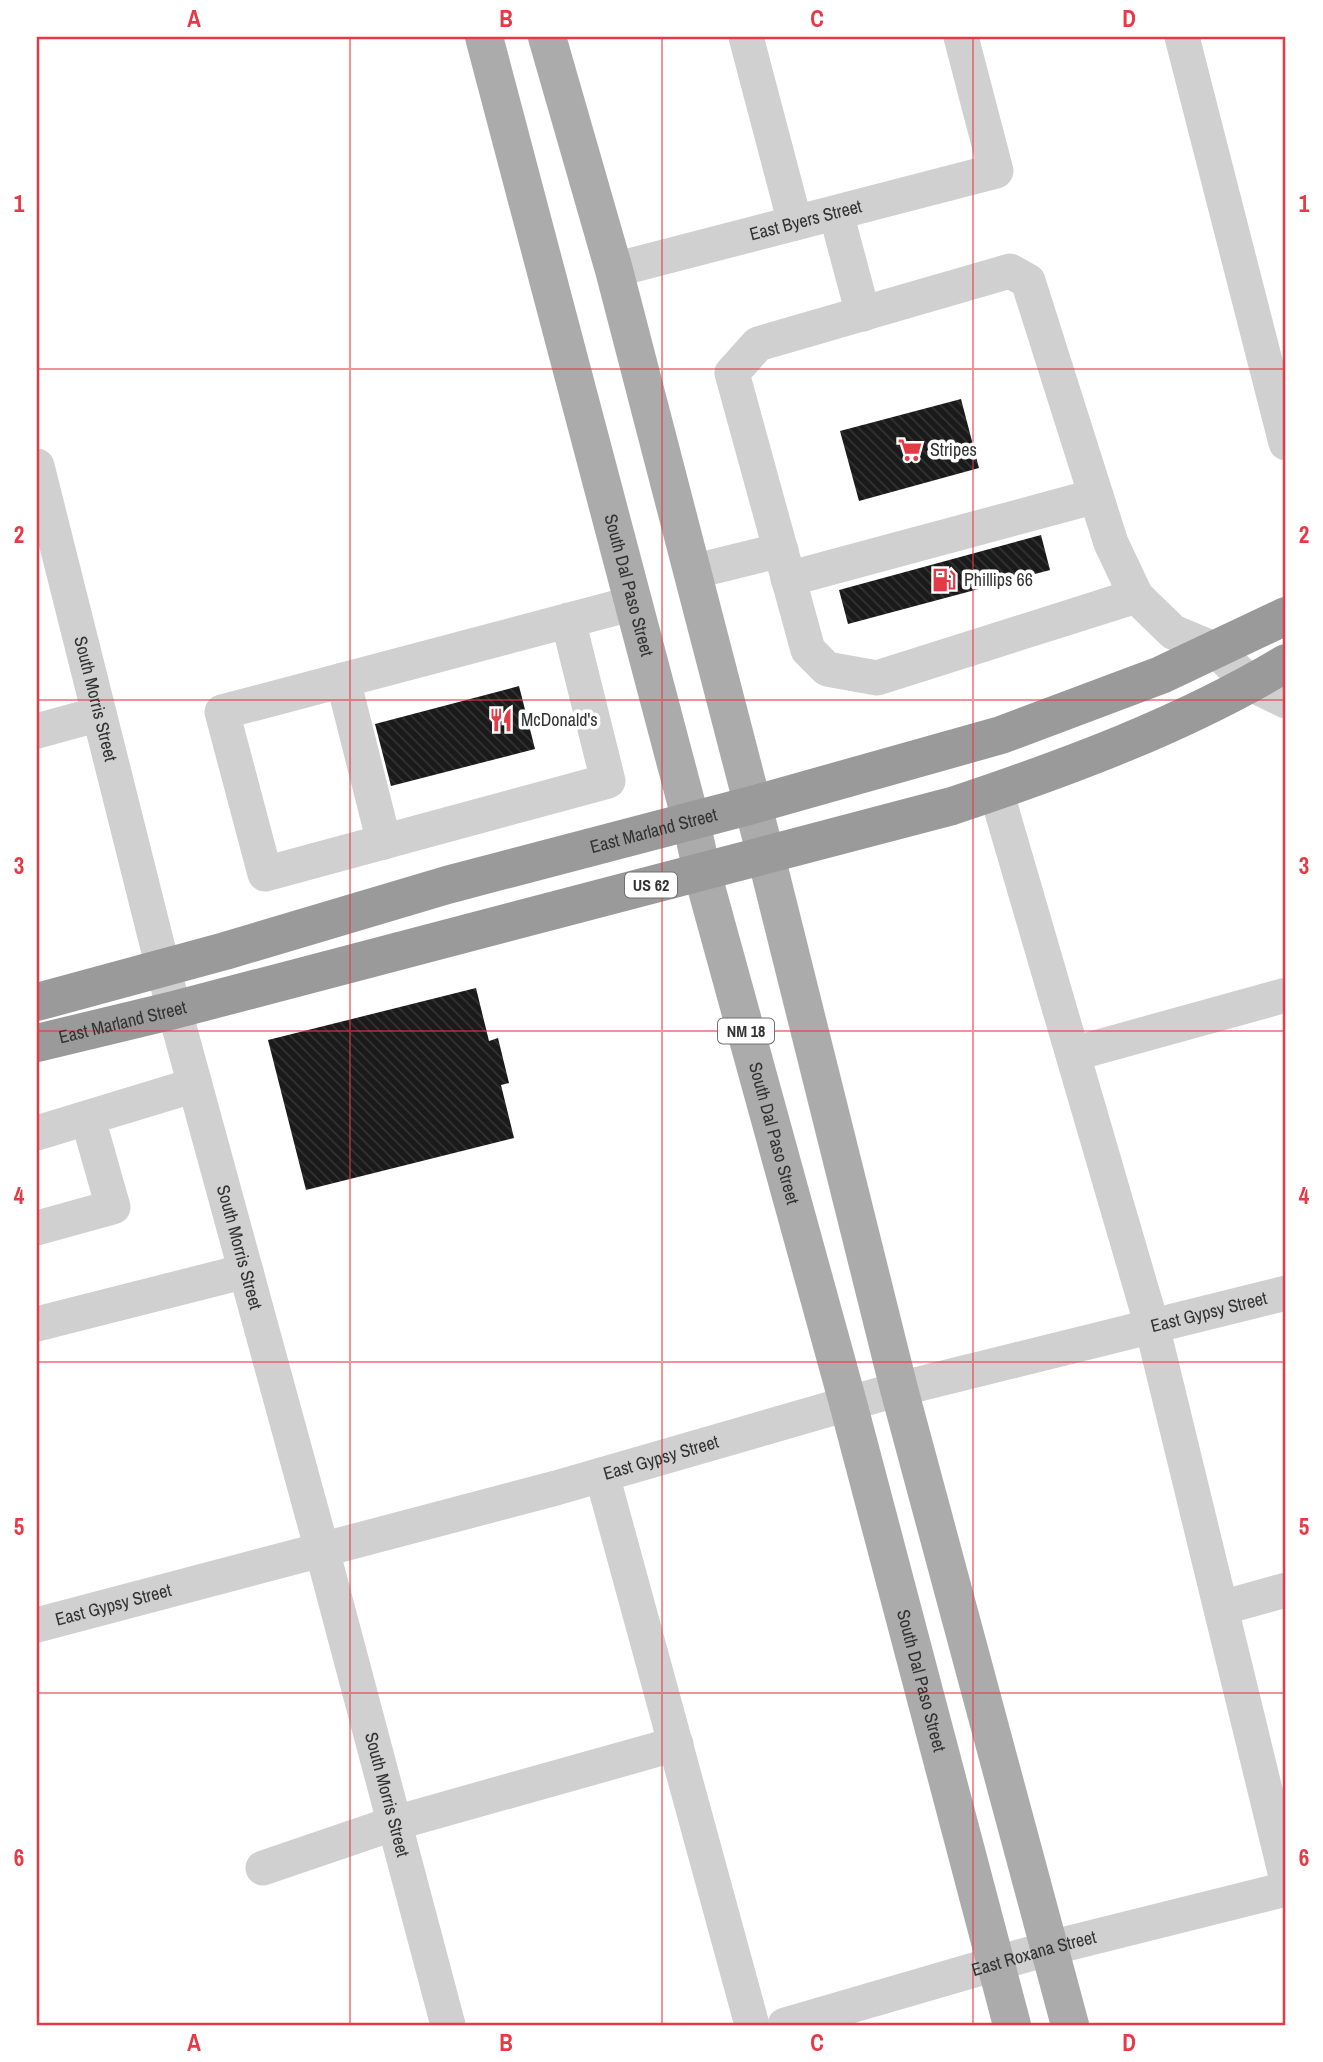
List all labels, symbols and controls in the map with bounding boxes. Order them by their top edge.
text: A [187,3,201,34]
text: B [499,3,513,34]
text: C [810,3,824,34]
text: D [1122,3,1136,34]
text: 1 [14,188,25,219]
text: 1 [1299,188,1310,219]
street label: East Byers Street [747,193,864,246]
supermarket icon: Stripes [896,436,924,464]
place label: Stripes [930,437,977,462]
street label: South Dal Paso Street [598,511,660,659]
text: 2 [14,519,24,550]
text: 2 [1299,519,1309,550]
fuel station icon: Phillips 66 [930,566,958,594]
place label: Phillips 66 [964,567,1033,592]
street label: South Morris Street [68,633,124,764]
restaurant icon: McDonald's [487,706,515,734]
place label: McDonald's [521,707,598,732]
street label: East Marland Street [587,802,720,859]
text: 3 [14,850,24,881]
text: 3 [1299,850,1309,881]
road number: US 62 [625,872,677,898]
street label: East Marland Street [56,994,189,1049]
road number: NM 18 [718,1018,774,1044]
street label: South Dal Paso Street [743,1059,806,1207]
text: 4 [14,1180,25,1211]
text: 4 [1299,1180,1310,1211]
street label: South Morris Street [211,1182,269,1312]
street label: East Gypsy Street [1148,1285,1270,1338]
street label: East Gypsy Street [600,1429,721,1486]
text: 5 [14,1511,24,1542]
text: 5 [1299,1511,1309,1542]
street label: East Gypsy Street [52,1577,174,1632]
street label: South Dal Paso Street [891,1607,952,1755]
street label: South Morris Street [359,1729,416,1860]
text: 6 [14,1842,24,1873]
text: 6 [1299,1842,1309,1873]
street label: East Roxana Street [969,1924,1099,1982]
text: A [187,2027,201,2058]
text: B [499,2027,513,2058]
text: C [810,2027,824,2058]
text: D [1122,2027,1136,2058]

